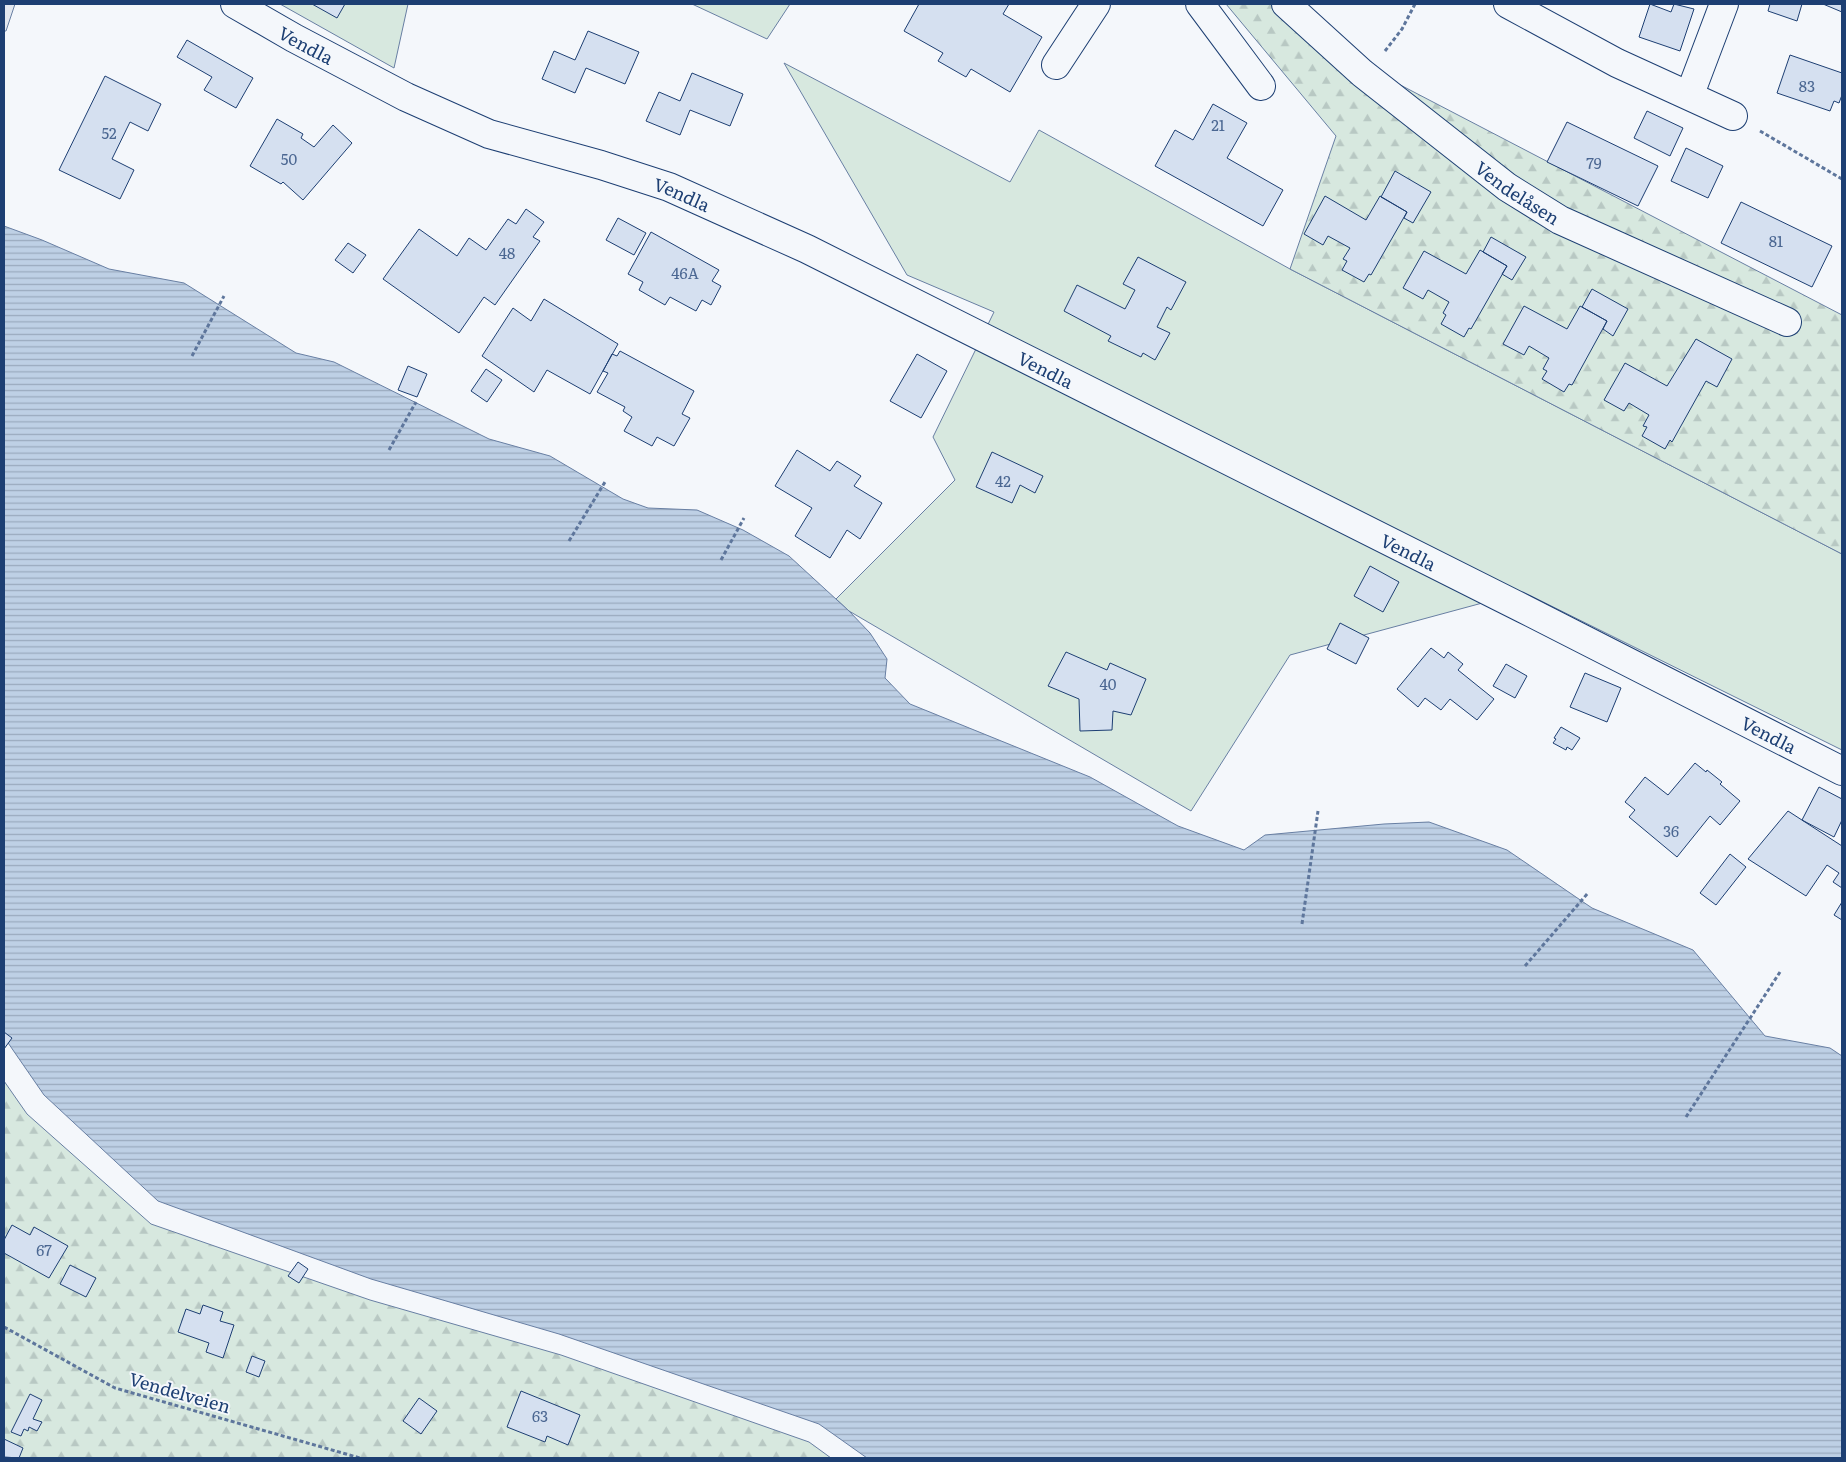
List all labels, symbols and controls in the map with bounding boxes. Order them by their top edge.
street label: Vendla [274,18,339,70]
house number: 83 [1799,74,1815,97]
house number: 21 [1211,113,1225,136]
house number: 52 [101,121,117,144]
house number: 50 [281,147,297,170]
house number: 79 [1586,151,1602,174]
street label: Vendelåsen [1470,154,1566,230]
street label: Vendla [651,170,715,218]
house number: 81 [1769,229,1783,252]
house number: 48 [499,241,515,264]
house number: 46A [671,261,699,284]
street label: Vendla [1013,344,1079,395]
house number: 42 [995,469,1011,492]
street label: Vendla [1376,526,1442,577]
house number: 40 [1100,672,1117,695]
street label: Vendla [1737,708,1802,760]
house number: 36 [1663,819,1679,842]
house number: 67 [36,1238,52,1261]
street label: Vendelveien [126,1365,234,1419]
house number: 63 [532,1404,548,1427]

